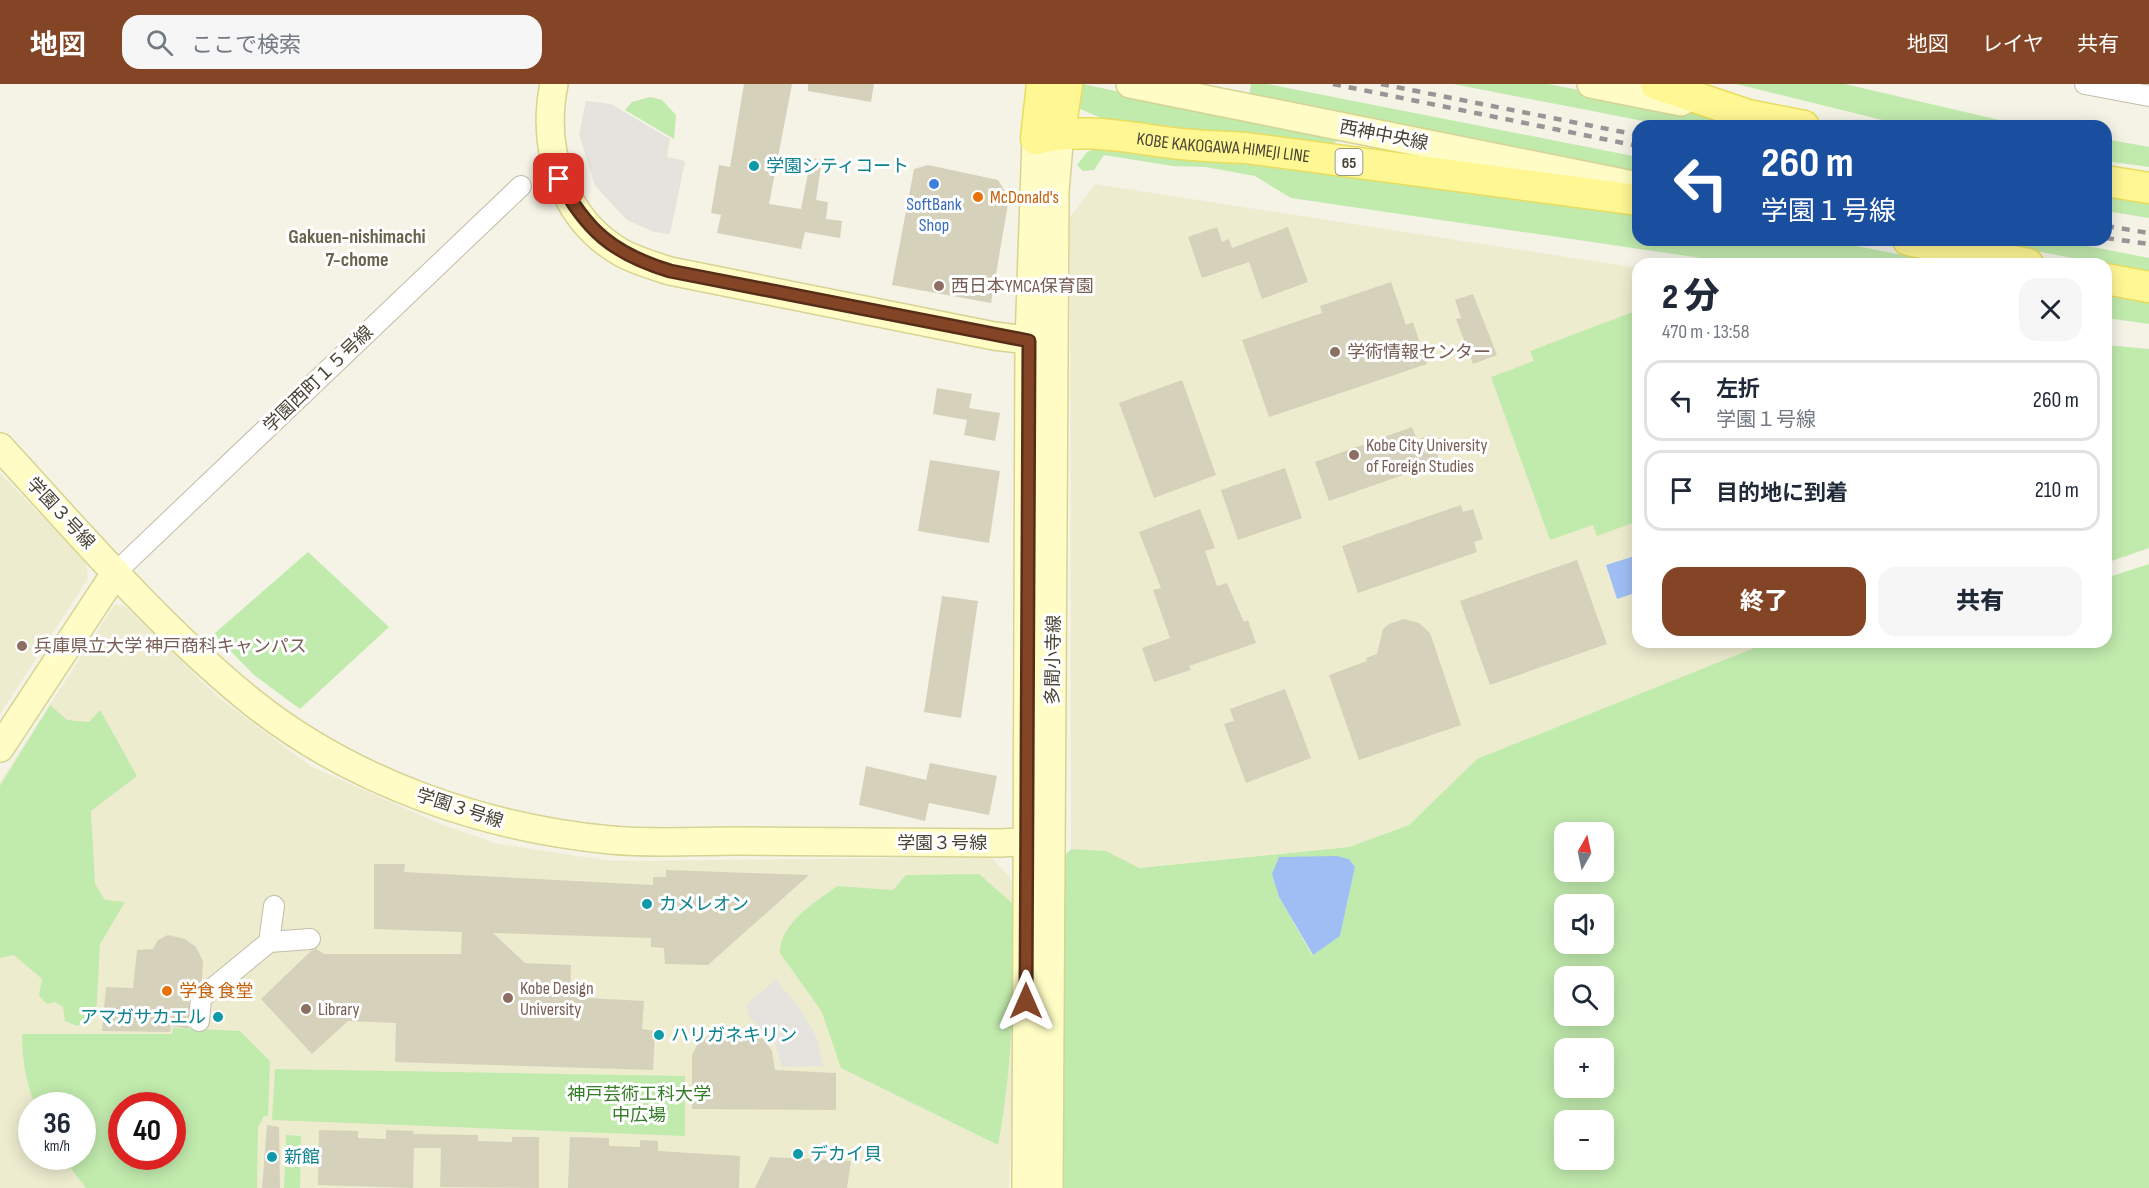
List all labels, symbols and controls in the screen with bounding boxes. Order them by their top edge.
search box [122,15,542,69]
icon: search [143,26,176,59]
text: 地図 [30,29,86,62]
text: ここで検索 [191,32,301,59]
text: 地図 [1907,32,1949,57]
text: レイヤ [1982,32,2044,57]
text: 共有 [2077,32,2119,57]
street label: 西神中央線 [1338,117,1430,154]
street label: KOBE KAKOGAWA HIMEJI LINE [1135,128,1311,167]
text: 260 m [1761,138,1854,189]
icon: left [1662,144,1740,222]
road number: 65 [1336,149,1362,175]
pin [533,153,584,204]
place label: 学園シティコート [766,156,909,177]
marker: 学園シティコート [747,159,761,173]
icon: arrive [542,162,575,195]
marker: SoftBank Shop [927,177,941,191]
place label: McDonald's [990,187,1059,208]
marker: McDonald's [971,190,985,204]
place label: SoftBank Shop [906,194,962,236]
text: 学園１号線 [1761,196,1896,228]
district label: Gakuen-nishimachi 7-chome [288,225,426,272]
place label: 西日本YMCA保育園 [951,276,1094,297]
text: 2 分 [1662,276,1720,319]
button: close [2019,278,2082,341]
marker: 西日本YMCA保育園 [932,279,946,293]
text: 470 m · 13:58 [1662,320,1749,344]
street label: 学園西町１５号線 [259,322,377,437]
place label: 学術情報センター [1347,342,1491,363]
marker: 学術情報センター [1328,345,1342,359]
text: 左折 [1716,376,1760,403]
icon: left [1665,384,1698,417]
text: 260 m [2033,387,2079,414]
text: 学園１号線 [1716,408,1816,432]
place label: Kobe City University of Foreign Studies [1366,435,1488,477]
marker: Kobe City University of Foreign Studies [1347,448,1361,462]
street label: 学園３号線 [22,473,99,553]
icon: arrive [1665,474,1698,507]
text: 210 m [2035,477,2079,504]
text: 目的地に到着 [1716,480,1848,507]
button: 終了 [1662,567,1866,636]
button: 共有 [1878,567,2082,636]
street label: 多聞小寺線 [1042,615,1065,705]
place label: 兵庫県立大学 神戸商科キャンパス [34,636,307,657]
marker: 兵庫県立大学 神戸商科キャンパス [15,639,29,653]
street label: 学園３号線 [414,785,506,832]
north arrow [1554,822,1614,882]
map controls [1554,822,1614,1170]
street label: 学園３号線 [897,833,987,854]
place label: カメレオン [659,894,749,915]
button: sound [1554,894,1614,954]
marker: カメレオン [640,897,654,911]
button: search [1554,966,1614,1026]
position arrow [994,969,1058,1033]
place label: Kobe Design University [520,978,594,1020]
place label: 学食 食堂 [179,981,254,1002]
marker: 学食 食堂 [160,984,174,998]
marker: Kobe Design University [501,991,515,1005]
place label: Library [318,999,360,1020]
marker: Library [299,1002,313,1016]
place label: アマガサカエル [80,1007,206,1028]
marker: アマガサカエル [211,1010,225,1024]
place label: ハリガネキリン [671,1025,797,1046]
marker: ハリガネキリン [652,1028,666,1042]
button: + [1554,1038,1614,1098]
park label: 神戸芸術工科大学 中広場 [567,1084,711,1126]
speed limit sign: 40 [108,1092,186,1170]
text: 36 [43,1106,71,1142]
button: − [1554,1110,1614,1170]
text: km/h [44,1137,70,1156]
place label: デカイ貝 [810,1144,882,1165]
place label: 新館 [284,1147,320,1168]
marker: デカイ貝 [791,1147,805,1161]
marker: 新館 [265,1150,279,1164]

